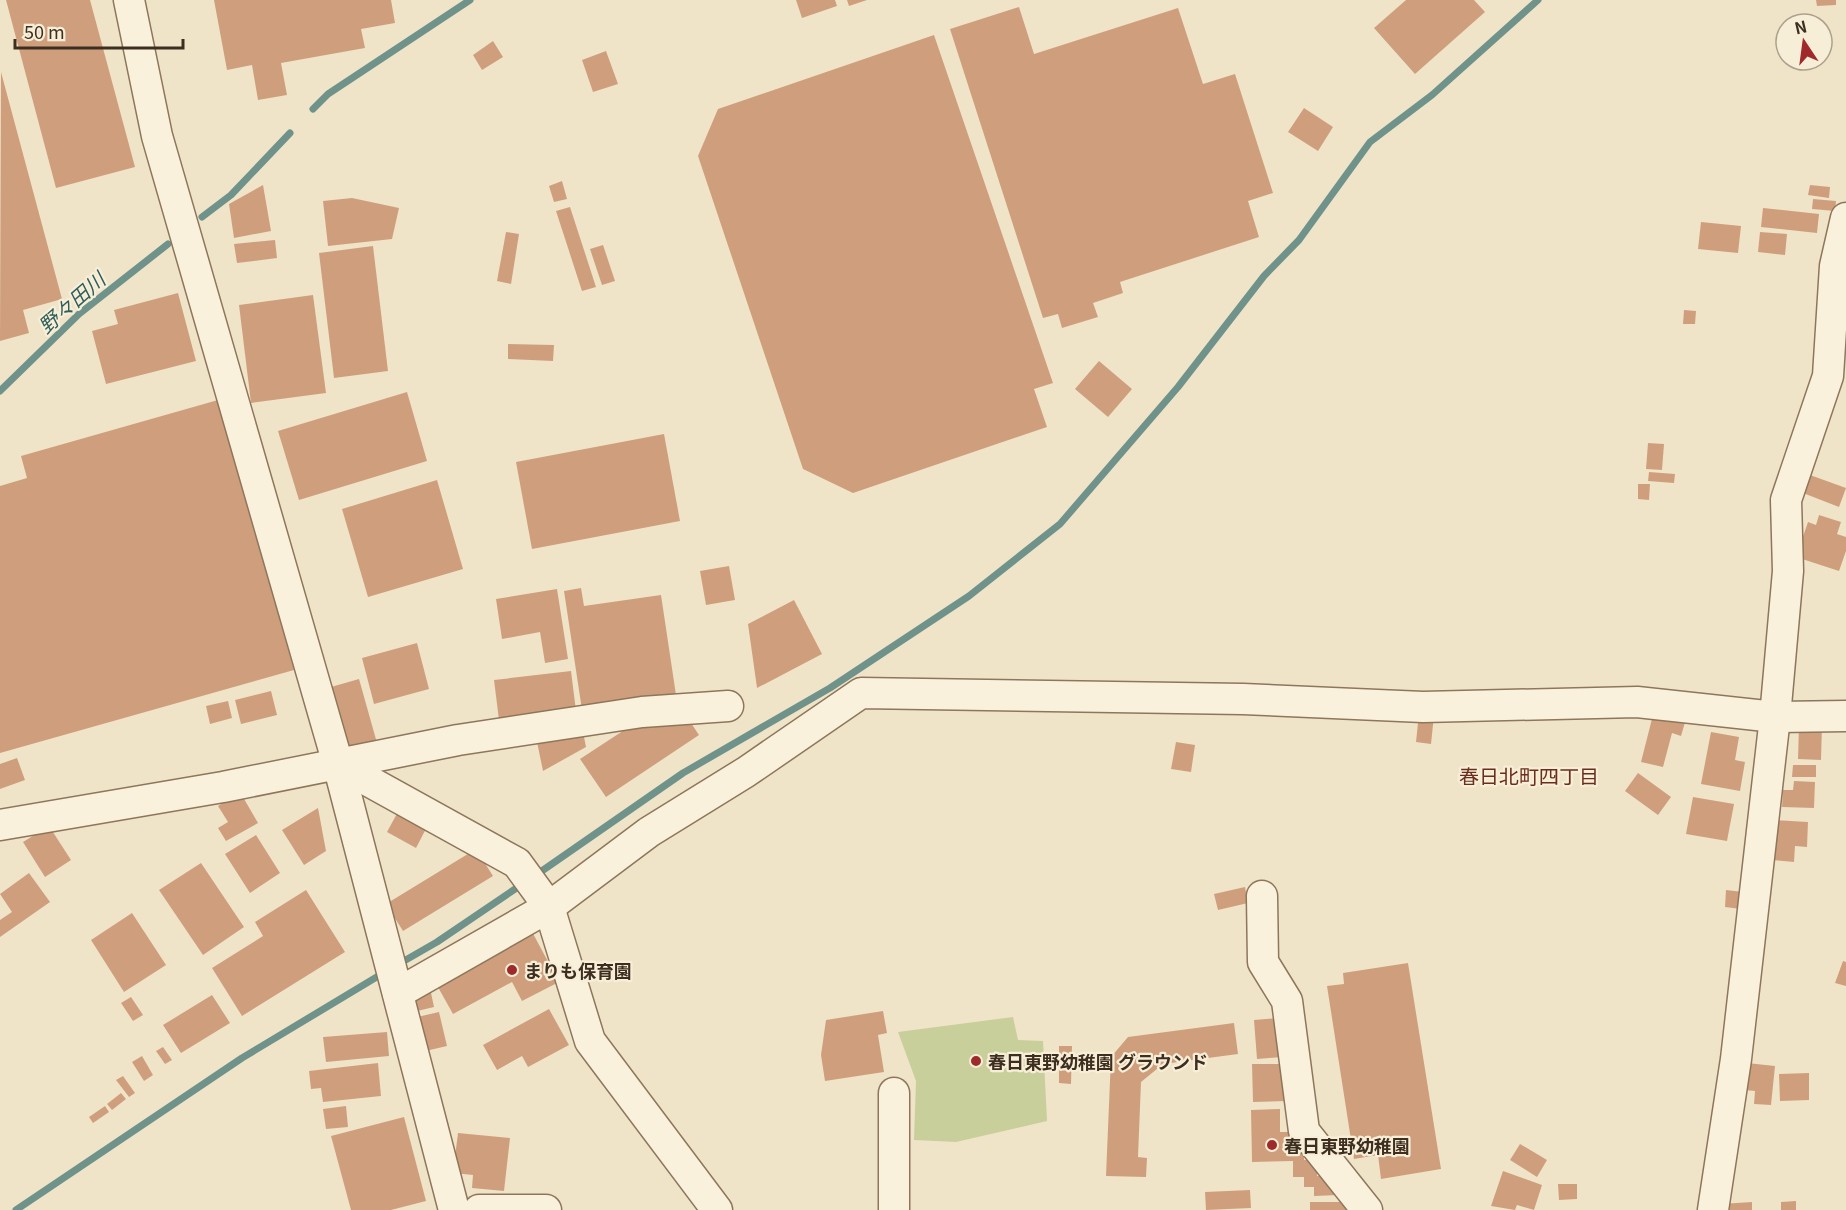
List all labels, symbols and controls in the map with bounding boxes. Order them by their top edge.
scale bar [15,12,183,50]
north arrow [1774,12,1834,72]
text: N [1792,13,1809,39]
text: 50 m [24,18,65,44]
water label: 野々田川 [31,264,112,339]
district label: 春日北町四丁目 [1459,761,1599,790]
place label: まりも保育園 [524,957,632,983]
marker: まりも保育園 [505,963,519,977]
place label: 春日東野幼稚園 グラウンド [988,1048,1208,1074]
marker: 春日東野幼稚園 グラウンド [969,1054,983,1068]
place label: 春日東野幼稚園 [1284,1132,1410,1158]
marker: 春日東野幼稚園 [1265,1138,1279,1152]

